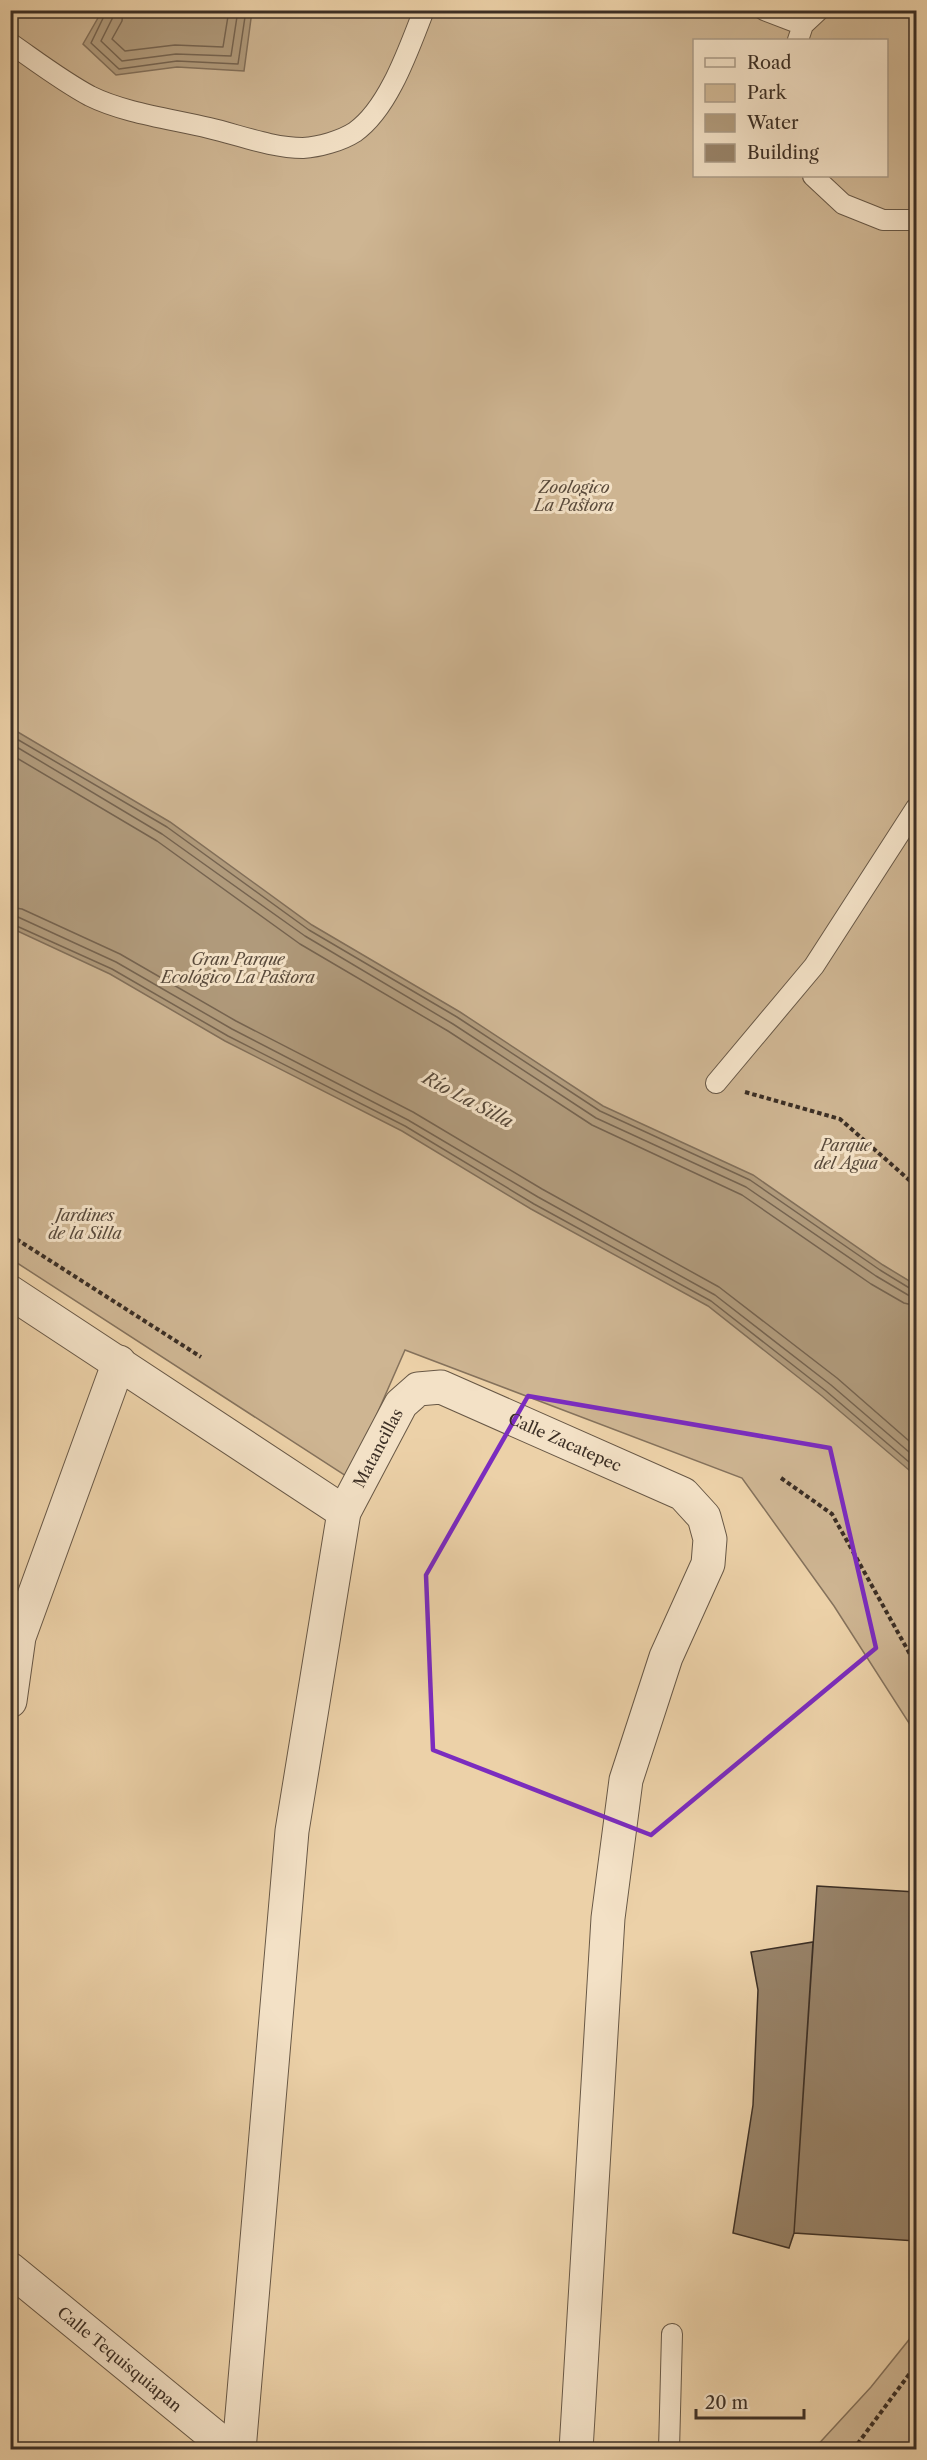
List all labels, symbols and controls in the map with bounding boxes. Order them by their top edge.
legend [693,39,888,177]
text: Road [747,52,792,74]
text: Park [747,82,788,104]
text: Water [746,112,799,134]
text: Building [747,142,819,164]
park label: Zoologico La Pastora [532,477,614,515]
park label: Gran Parque Ecológico La Pastora [159,949,315,987]
water label: Río La Silla [417,1066,517,1133]
park label: Parque del Agua [814,1135,879,1173]
park label: Jardines de la Silla [48,1205,122,1243]
street label: Matancillas [349,1405,407,1491]
street label: Calle Zacatepec [505,1408,625,1476]
street label: Calle Tequisquiapan [53,2302,186,2416]
scale bar [696,2382,804,2420]
text: 20 m [705,2392,749,2414]

